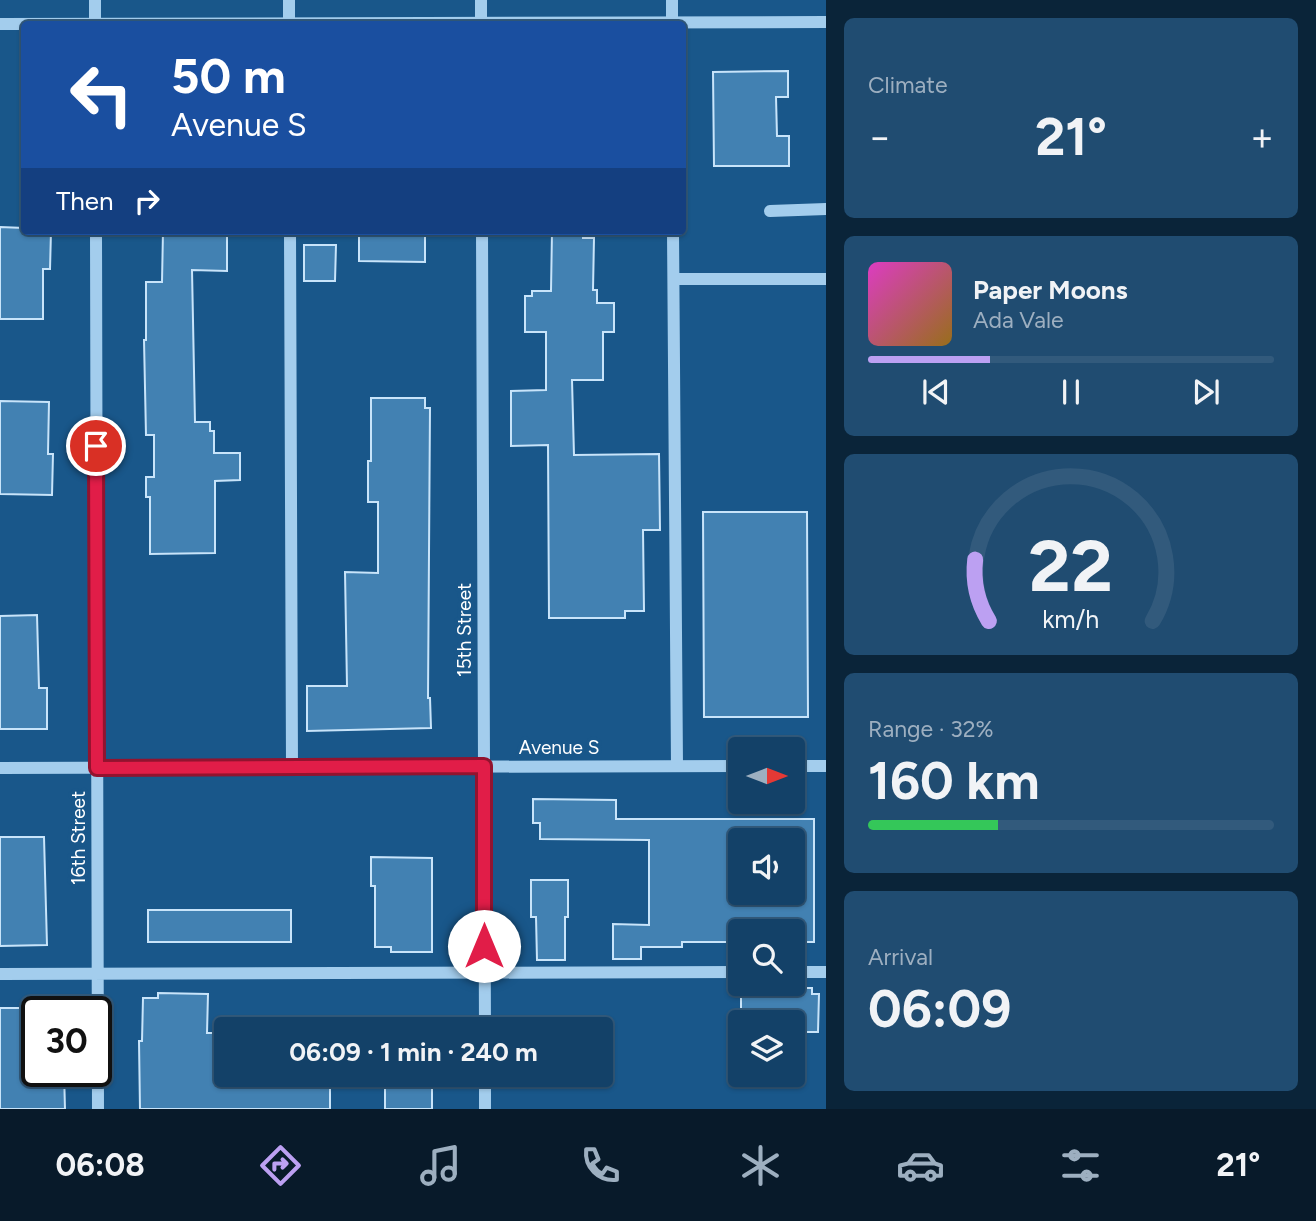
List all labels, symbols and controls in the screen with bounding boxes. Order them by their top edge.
text: 50 m [171,46,286,105]
icon: left [56,49,147,140]
text: Climate [868,71,947,99]
text: Avenue S [171,106,307,144]
text: 21° [1035,106,1107,168]
text: − [868,114,892,160]
text: + [1250,114,1274,160]
icon: right [128,182,166,220]
text: Then [56,185,114,217]
text: Paper Moons [973,274,1128,306]
text: Ada Vale [973,306,1064,334]
icon: previous [917,373,955,411]
icon: pause [1052,373,1090,411]
icon: next [1187,373,1225,411]
pin [66,416,126,476]
icon: arrive [77,427,115,465]
text: 22 [1029,522,1113,609]
street label: 15th Street [453,583,476,677]
text: km/h [1042,603,1100,633]
text: Range · 32% [868,715,994,743]
street label: Avenue S [519,736,599,759]
north arrow [728,737,805,814]
map controls [728,737,805,1087]
text: 160 km [868,750,1040,812]
street label: 16th Street [67,791,90,885]
button: sound [728,828,805,905]
position arrow [447,909,521,983]
button: search [728,919,805,996]
text: Arrival [868,943,933,971]
text: 06:09 [868,978,1011,1040]
speed limit sign: 30 [21,996,112,1087]
button: layers [728,1010,805,1087]
text: 06:09 · 1 min · 240 m [289,1036,538,1068]
icon: directions [256,1141,305,1190]
icon: music [416,1141,465,1190]
icon: phone [576,1141,625,1190]
icon: climate [736,1141,785,1190]
icon: car [896,1141,945,1190]
icon: filters [1056,1141,1105,1190]
text: 06:08 [56,1146,145,1184]
text: 21° [1216,1146,1260,1184]

